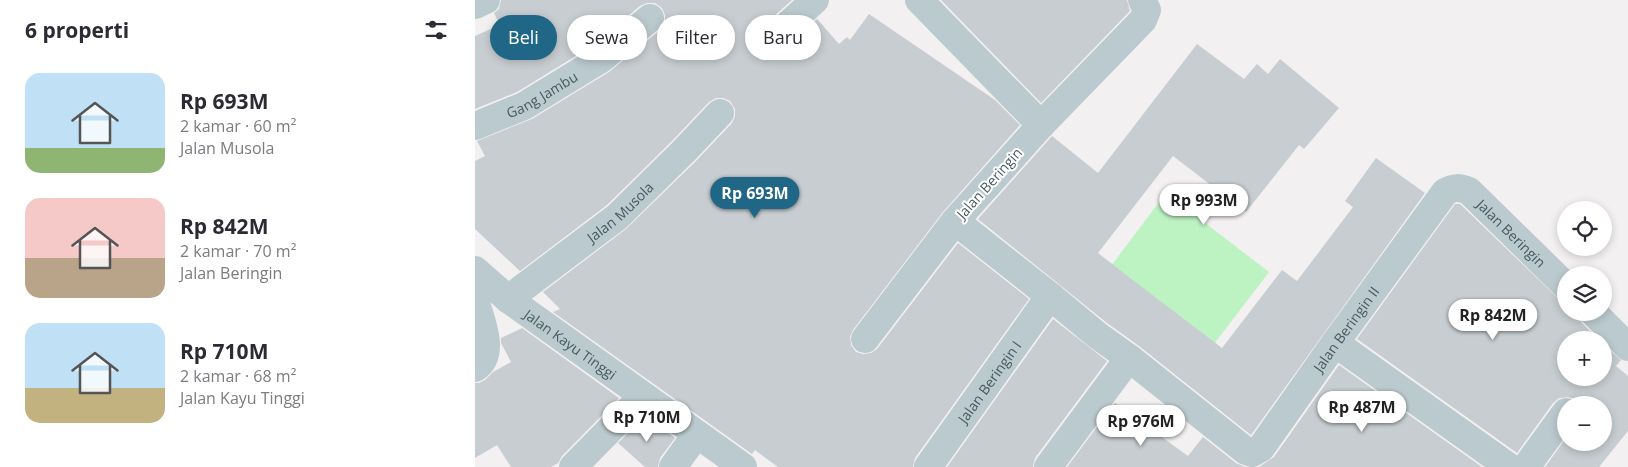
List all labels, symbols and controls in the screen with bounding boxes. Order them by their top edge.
chip: Beli [490,15,557,60]
chip: Sewa [567,15,647,60]
chip: Filter [657,15,735,60]
chip: Baru [745,15,821,60]
text: 6 properti [25,16,129,44]
icon: filters [422,16,450,44]
street label: Gang Jambu [503,66,581,122]
text: Rp 693M [180,87,268,115]
icon: home [65,93,125,153]
text: 2 kamar · 60 m² [180,115,296,137]
text: Jalan Musola [180,137,274,159]
street label: Jalan Beringin [951,143,1026,224]
pin: Rp 693M [709,176,801,219]
street label: Jalan Musola [581,177,657,247]
text: Rp 693M [721,182,789,204]
pin: Rp 993M [1158,184,1250,226]
text: Rp 993M [1170,189,1238,211]
street label: Jalan Beringin [1472,193,1550,271]
map controls [1557,201,1612,451]
button: locate [1557,201,1612,256]
text: Rp 842M [180,212,268,240]
icon: home [65,218,125,278]
text: 2 kamar · 70 m² [180,240,296,262]
text: Jalan Beringin [180,262,282,284]
button: layers [1557,266,1612,321]
street label: Jalan Beringin II [1307,282,1383,377]
pin: Rp 842M [1447,298,1539,341]
street label: Jalan Kayu Tinggi [519,303,621,383]
text: Rp 842M [1459,304,1527,326]
button: + [1557,331,1612,386]
street label: Jalan Beringin I [952,336,1025,428]
text: Rp 710M [180,337,268,365]
icon: home [65,343,125,403]
text: 2 kamar · 68 m² [180,365,296,387]
text: Jalan Kayu Tinggi [180,387,305,409]
pin: Rp 487M [1316,390,1408,433]
text: Rp 487M [1328,396,1396,418]
button: − [1557,396,1612,451]
pin: Rp 710M [601,400,693,443]
pin: Rp 976M [1095,404,1187,447]
text: Rp 710M [613,406,681,428]
text: Rp 976M [1107,410,1175,432]

